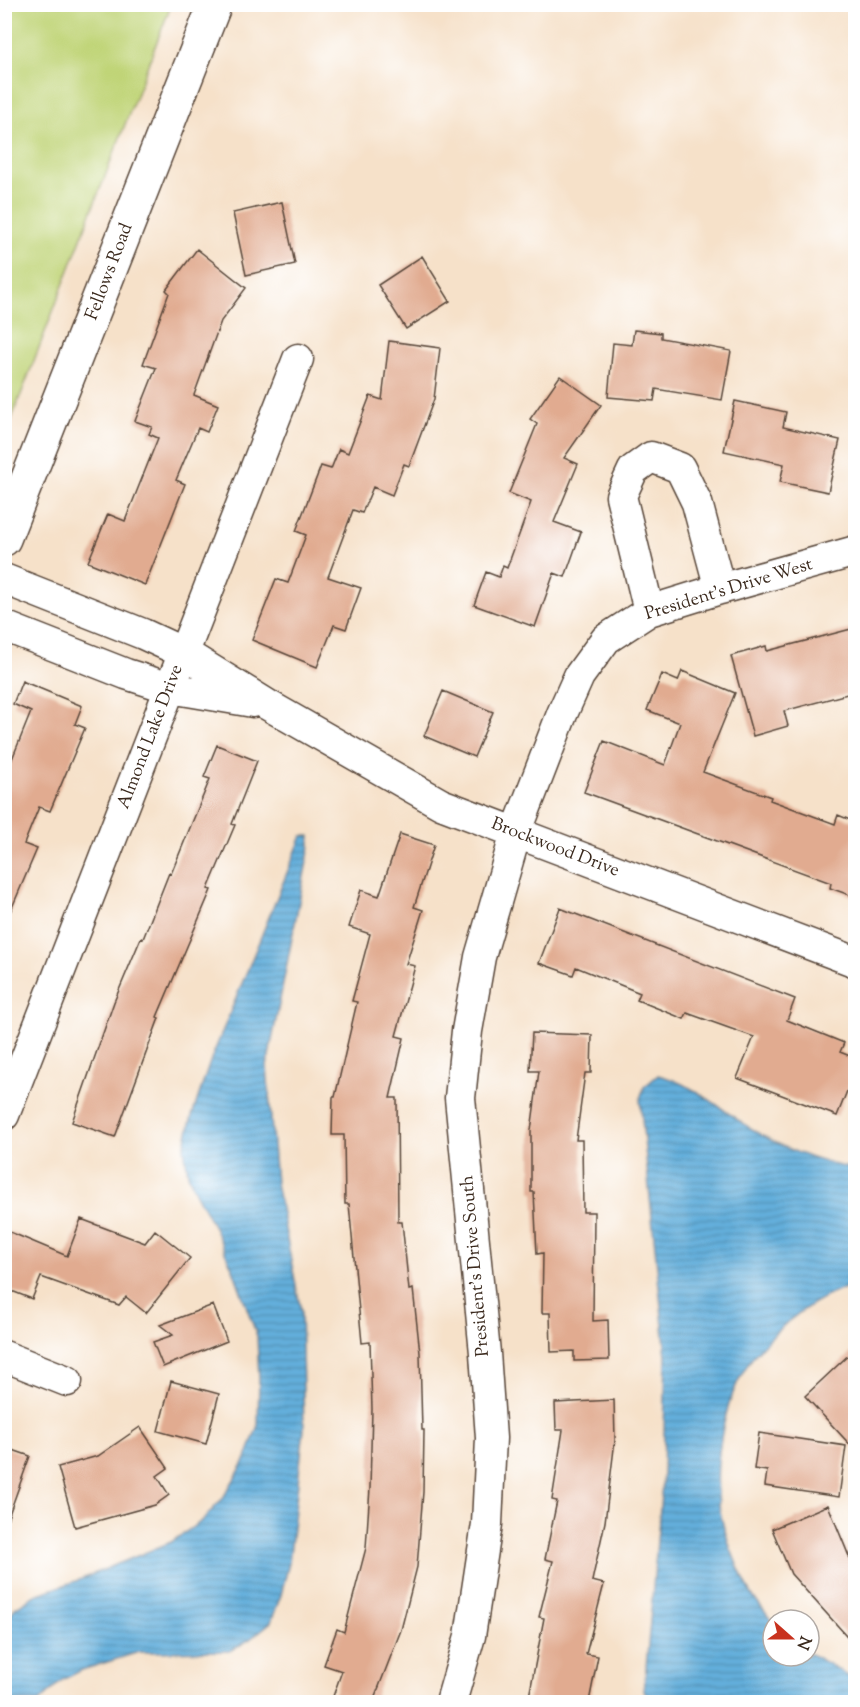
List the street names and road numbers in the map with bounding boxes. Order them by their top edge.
street label: Fellows Road [80,220,140,324]
street label: President's Drive West [642,552,816,628]
street label: Almond Lake Drive [111,661,191,813]
street label: Brockwood Drive [487,812,623,884]
street label: President's Drive South [455,1174,497,1358]

